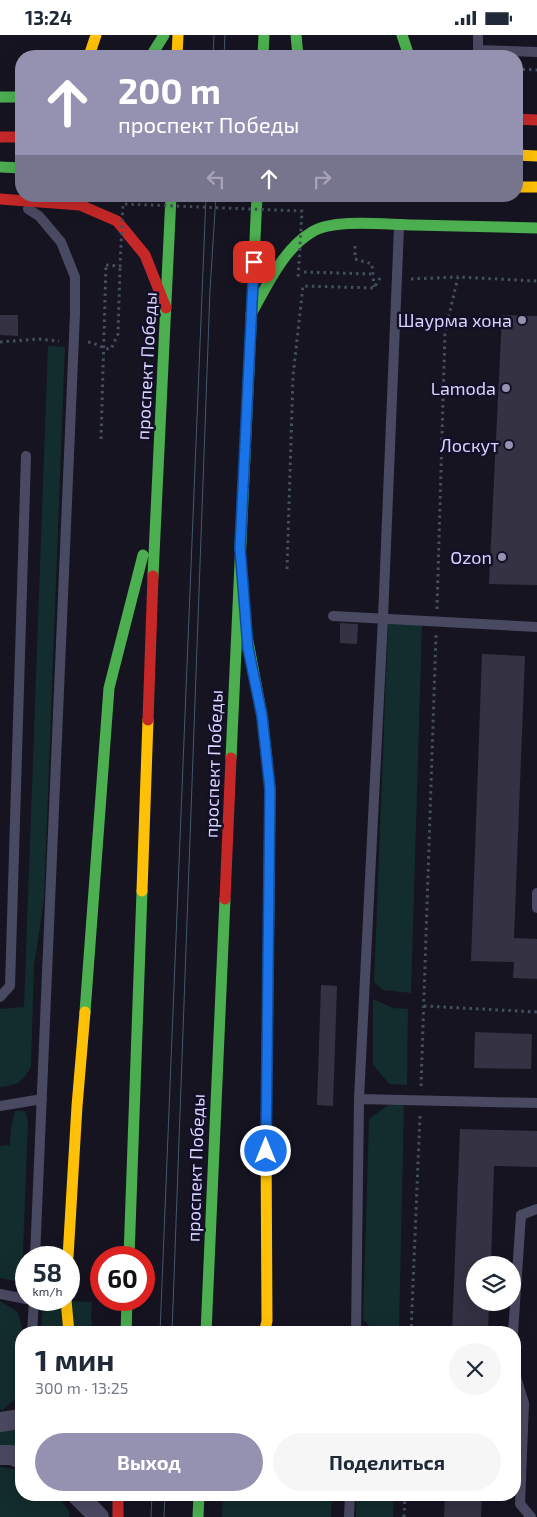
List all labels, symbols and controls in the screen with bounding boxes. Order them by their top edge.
text: 13:24 [25,6,72,29]
text: 200 m [118,69,221,111]
icon: ahead [35,70,100,135]
text: проспект Победы [118,111,299,137]
icon: left [202,165,230,193]
icon: ahead [255,165,283,193]
icon: right [308,165,336,193]
pin [233,241,275,283]
icon: arrive [240,248,268,276]
street label: проспект Победы [131,291,161,441]
place label: Шаурма хона [398,309,512,331]
marker: Шаурма хона [516,314,528,326]
place label: Lamoda [431,377,496,399]
marker: Lamoda [500,382,512,394]
place label: Лоскут [440,434,499,456]
marker: Лоскут [503,439,515,451]
place label: Ozon [450,546,492,568]
marker: Ozon [496,551,508,563]
street label: проспект Победы [199,690,227,838]
street label: проспект Победы [181,1094,209,1242]
position arrow [239,1124,291,1176]
speed limit sign: 60 [90,1246,155,1311]
map controls [466,1256,521,1311]
button: layers [466,1256,521,1311]
text: 58 [33,1257,62,1287]
text: km/h [33,1284,62,1298]
text: 1 мин [35,1341,114,1377]
button: close [449,1343,501,1395]
text: 300 m · 13:25 [35,1378,128,1397]
button: Выход [35,1433,263,1491]
button: Поделиться [273,1433,501,1491]

